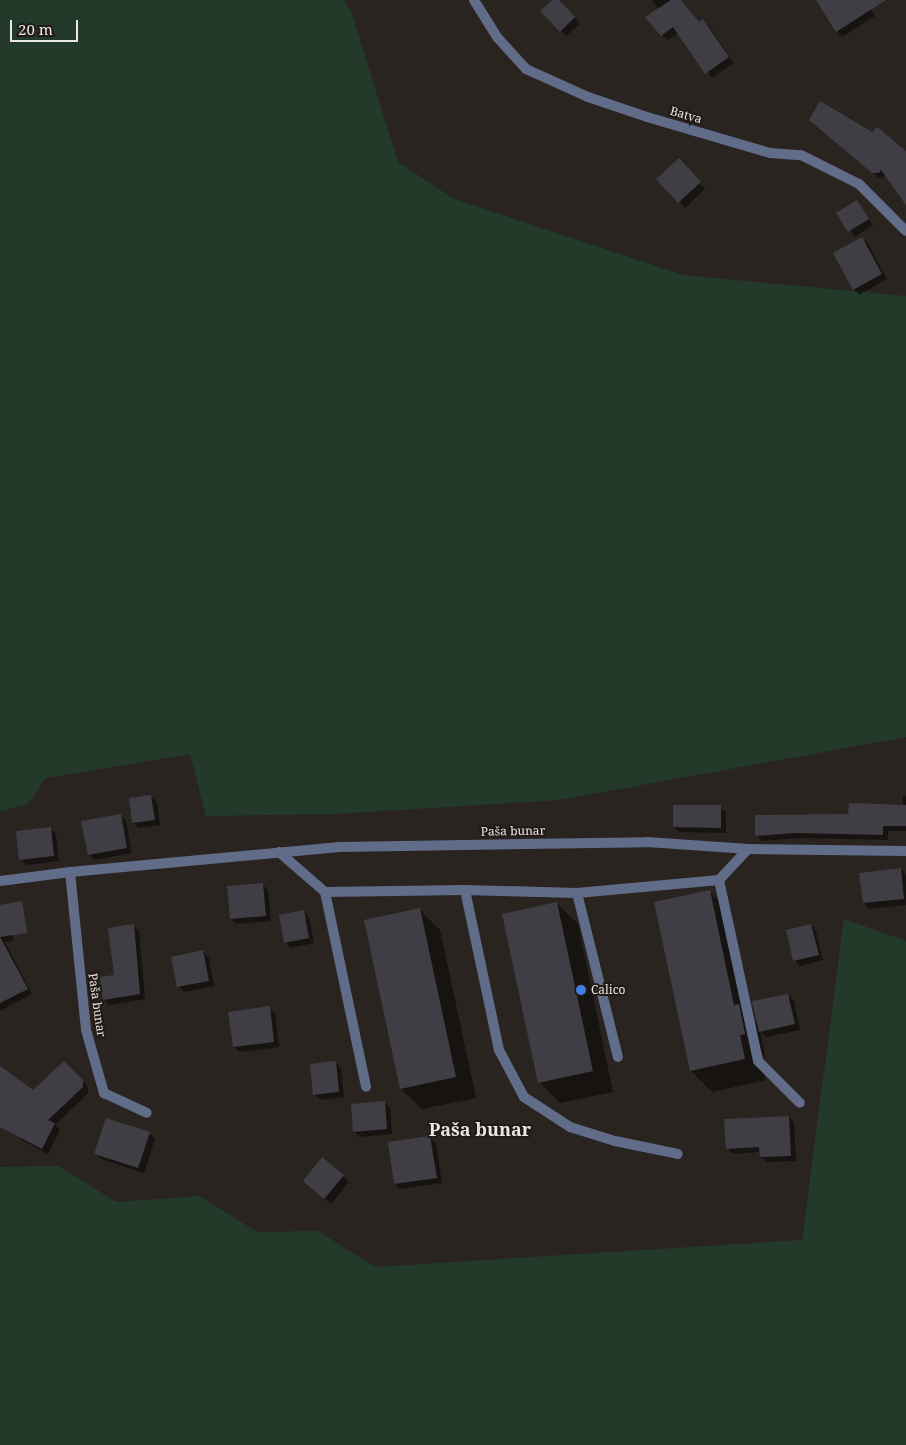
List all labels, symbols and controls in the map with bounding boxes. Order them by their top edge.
scale bar [12,10,80,42]
text: 20 m [18,19,53,39]
street label: Batva [668,104,704,126]
street label: Paša bunar [481,823,545,839]
street label: Paša bunar [85,972,109,1038]
place label: Calico [591,983,626,997]
marker: Calico [575,984,587,996]
district label: Paša bunar [429,1118,531,1140]

